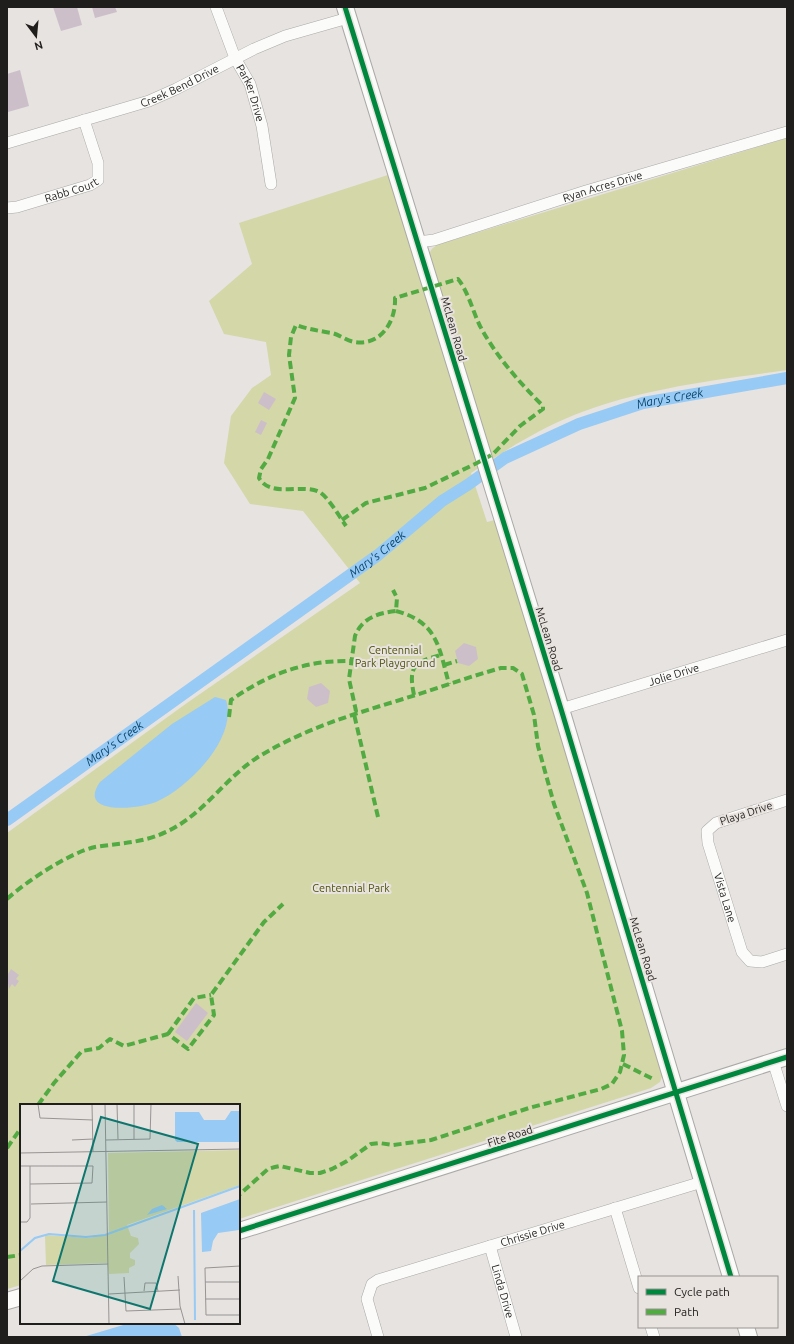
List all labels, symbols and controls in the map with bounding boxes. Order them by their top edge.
north arrow [16,16,56,56]
text: N [33,39,44,53]
street label: Creek Bend Drive [139,62,221,109]
street label: Parker Drive [234,62,266,123]
street label: Ryan Acres Drive [561,169,644,204]
street label: Rabb Court [43,175,101,204]
street label: McLean Road [439,296,469,362]
water label: Mary's Creek [634,386,705,411]
water label: Mary's Creek [346,527,408,580]
street label: McLean Road [534,606,564,672]
park label: Centennial Park Playground [355,644,435,669]
street label: Jolie Drive [647,661,701,688]
water label: Mary's Creek [83,717,146,768]
street label: Playa Drive [718,799,774,827]
street label: Vista Lane [712,872,738,924]
park label: Centennial Park [312,882,390,894]
street label: McLean Road [628,916,658,982]
inset map [20,1104,240,1324]
street label: Fite Road [486,1123,534,1149]
street label: Chrissie Drive [499,1218,566,1249]
street label: Linda Drive [490,1263,516,1319]
legend [638,1276,778,1328]
text: Cycle path [674,1285,730,1298]
text: Path [674,1305,699,1318]

